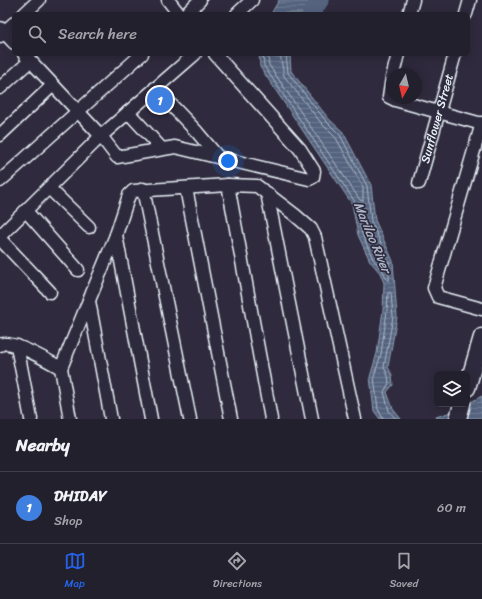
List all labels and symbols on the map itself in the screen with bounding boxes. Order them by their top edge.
north arrow [386,68,422,104]
street label: Sunflower Street [414,71,460,166]
pin: 1 [147,85,173,115]
your location [218,151,238,171]
water label: Marilao River [347,198,399,279]

